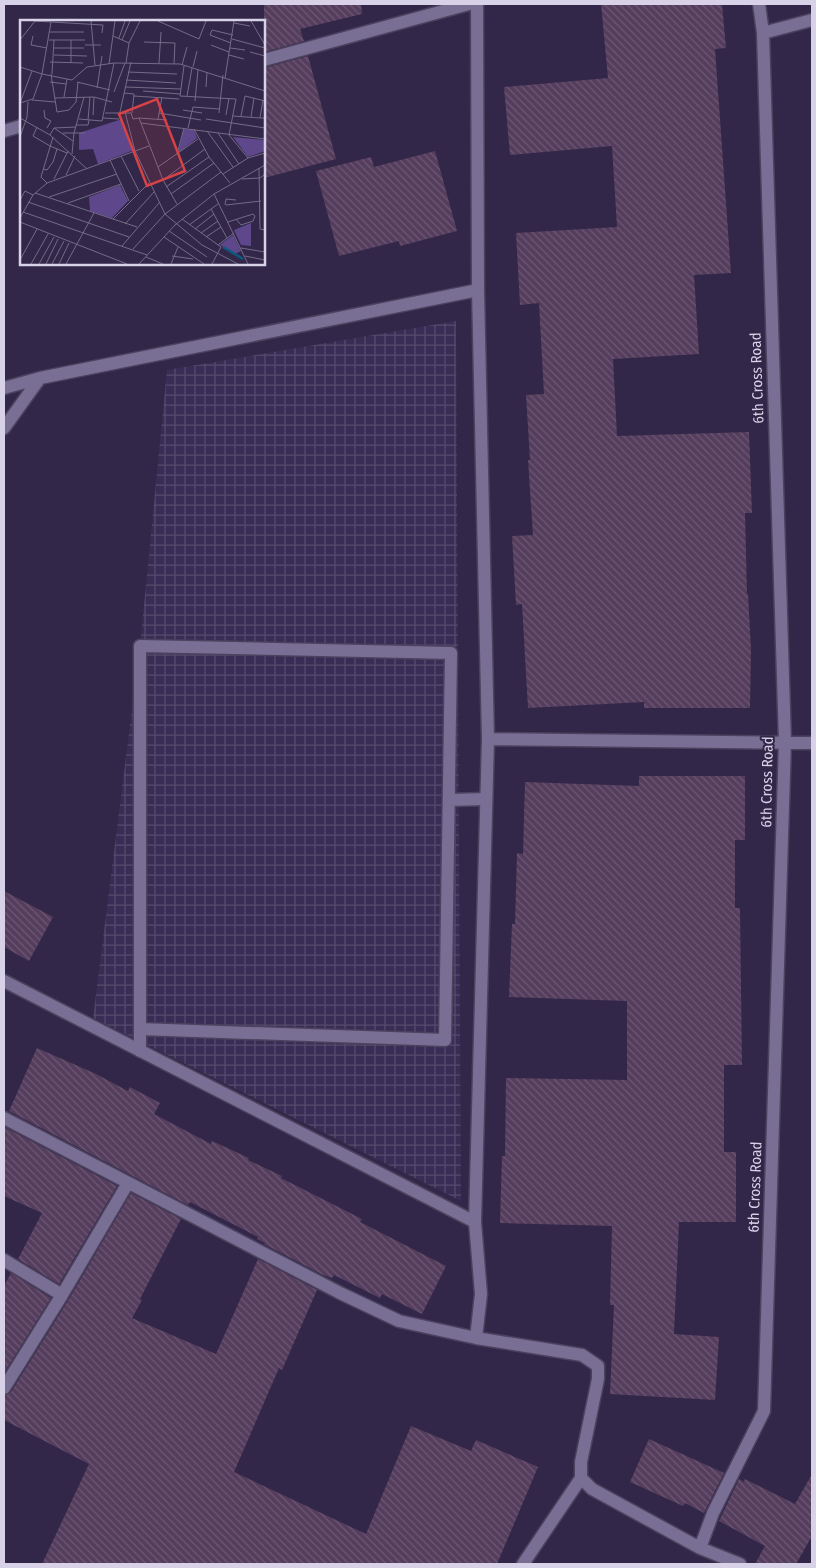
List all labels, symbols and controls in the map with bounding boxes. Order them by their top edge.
inset map [20,20,265,265]
street label: 6th Cross Road [746,332,768,424]
street label: 6th Cross Road [757,736,777,828]
street label: 6th Cross Road [744,1141,766,1233]

